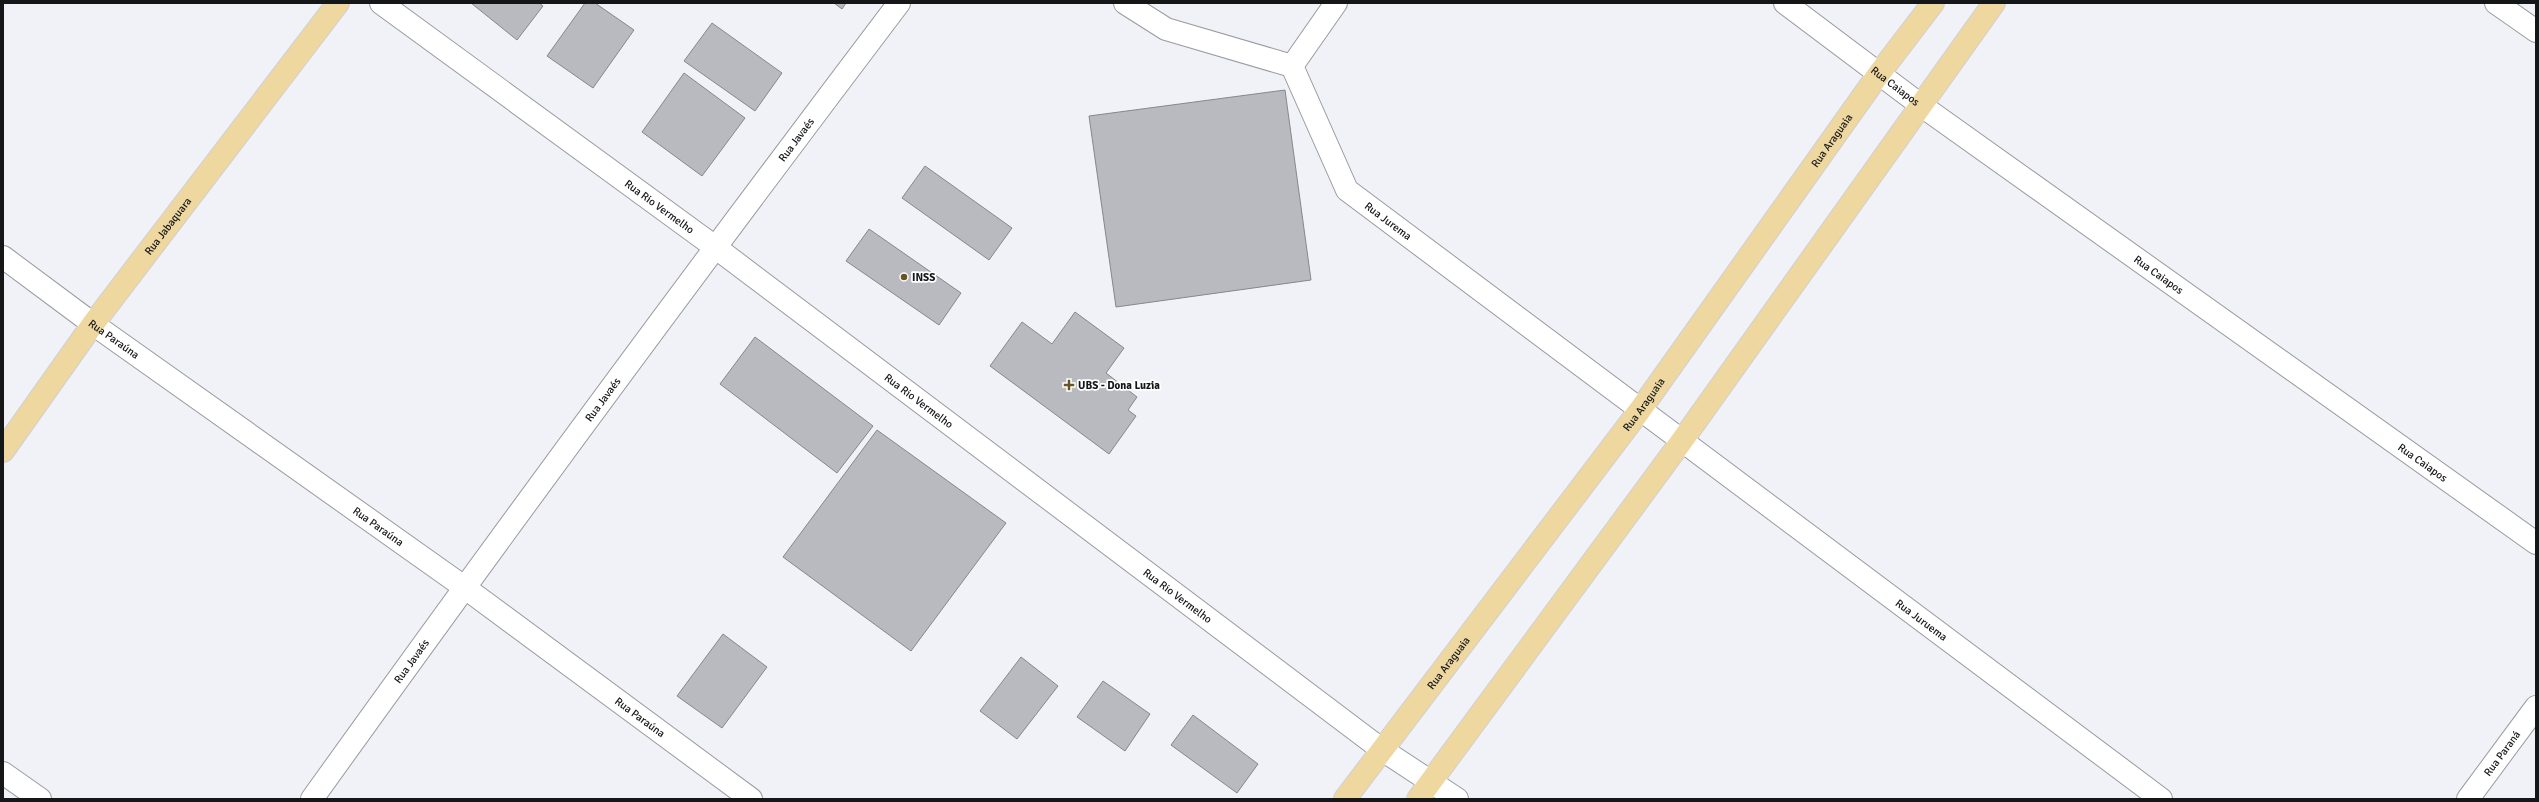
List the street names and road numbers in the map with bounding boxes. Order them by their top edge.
street label: Rua Caiapos [1868,63,1922,109]
street label: Rua Araguaia [1808,111,1855,170]
street label: Rua Javaés [775,115,817,164]
street label: Rua Rio Vermelho [622,177,697,236]
street label: Rua Jabaquara [142,194,194,257]
street label: Rua Jurema [1362,199,1415,243]
street label: Rua Caiapos [2132,253,2186,297]
street label: Rua Paraúna [86,317,142,362]
street label: Rua Rio Vermelho [882,371,956,431]
street label: Rua Javaés [582,375,623,424]
street label: Rua Araguaia [1620,375,1668,433]
street label: Rua Caiapos [2396,440,2450,484]
street label: Rua Paraúna [350,504,407,549]
street label: Rua Rio Vermelho [1141,566,1215,626]
street label: Rua Juruema [1893,596,1950,644]
street label: Rua Araguaia [1424,634,1473,692]
street label: Rua Javaés [391,636,432,686]
street label: Rua Paraúna [613,694,668,740]
street label: Rua Paraná [2481,728,2523,778]

